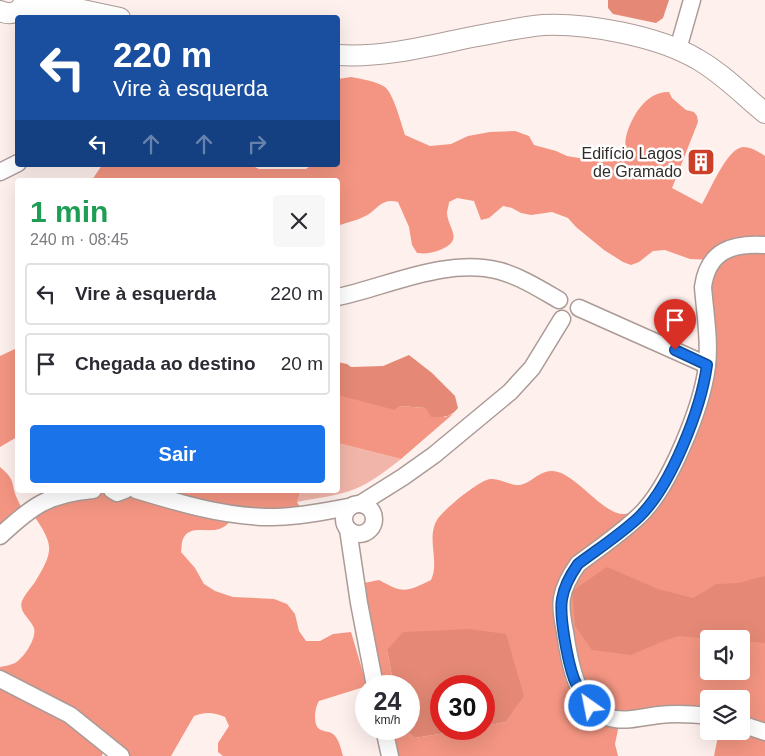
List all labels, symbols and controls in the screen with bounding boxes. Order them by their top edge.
icon: left [30,35,95,100]
text: 220 m [113,35,212,74]
text: Vire à esquerda [113,76,268,101]
icon: left [84,130,112,158]
icon: ahead [137,130,165,158]
icon: ahead [190,130,218,158]
icon: right [243,130,271,158]
place label: Edifício Lagos de Gramado [581,145,682,180]
building icon: Edifício Lagos de Gramado [686,147,716,177]
text: 1 min [30,195,108,228]
button: close [273,195,325,247]
text: 240 m · 08:45 [30,231,129,248]
icon: left [32,280,60,308]
text: Vire à esquerda [75,283,216,304]
text: 220 m [270,283,323,304]
pin [654,299,696,350]
icon: arrive [661,306,689,334]
icon: arrive [32,350,60,378]
text: Chegada ao destino [75,353,256,374]
text: 20 m [281,353,323,374]
button: Sair [30,425,325,483]
map controls [700,630,750,740]
button: sound [700,630,750,680]
speed limit sign: 30 [430,675,495,740]
position arrow [563,679,615,731]
text: 24 [374,687,401,715]
button: layers [700,690,750,740]
text: km/h [374,713,401,727]

